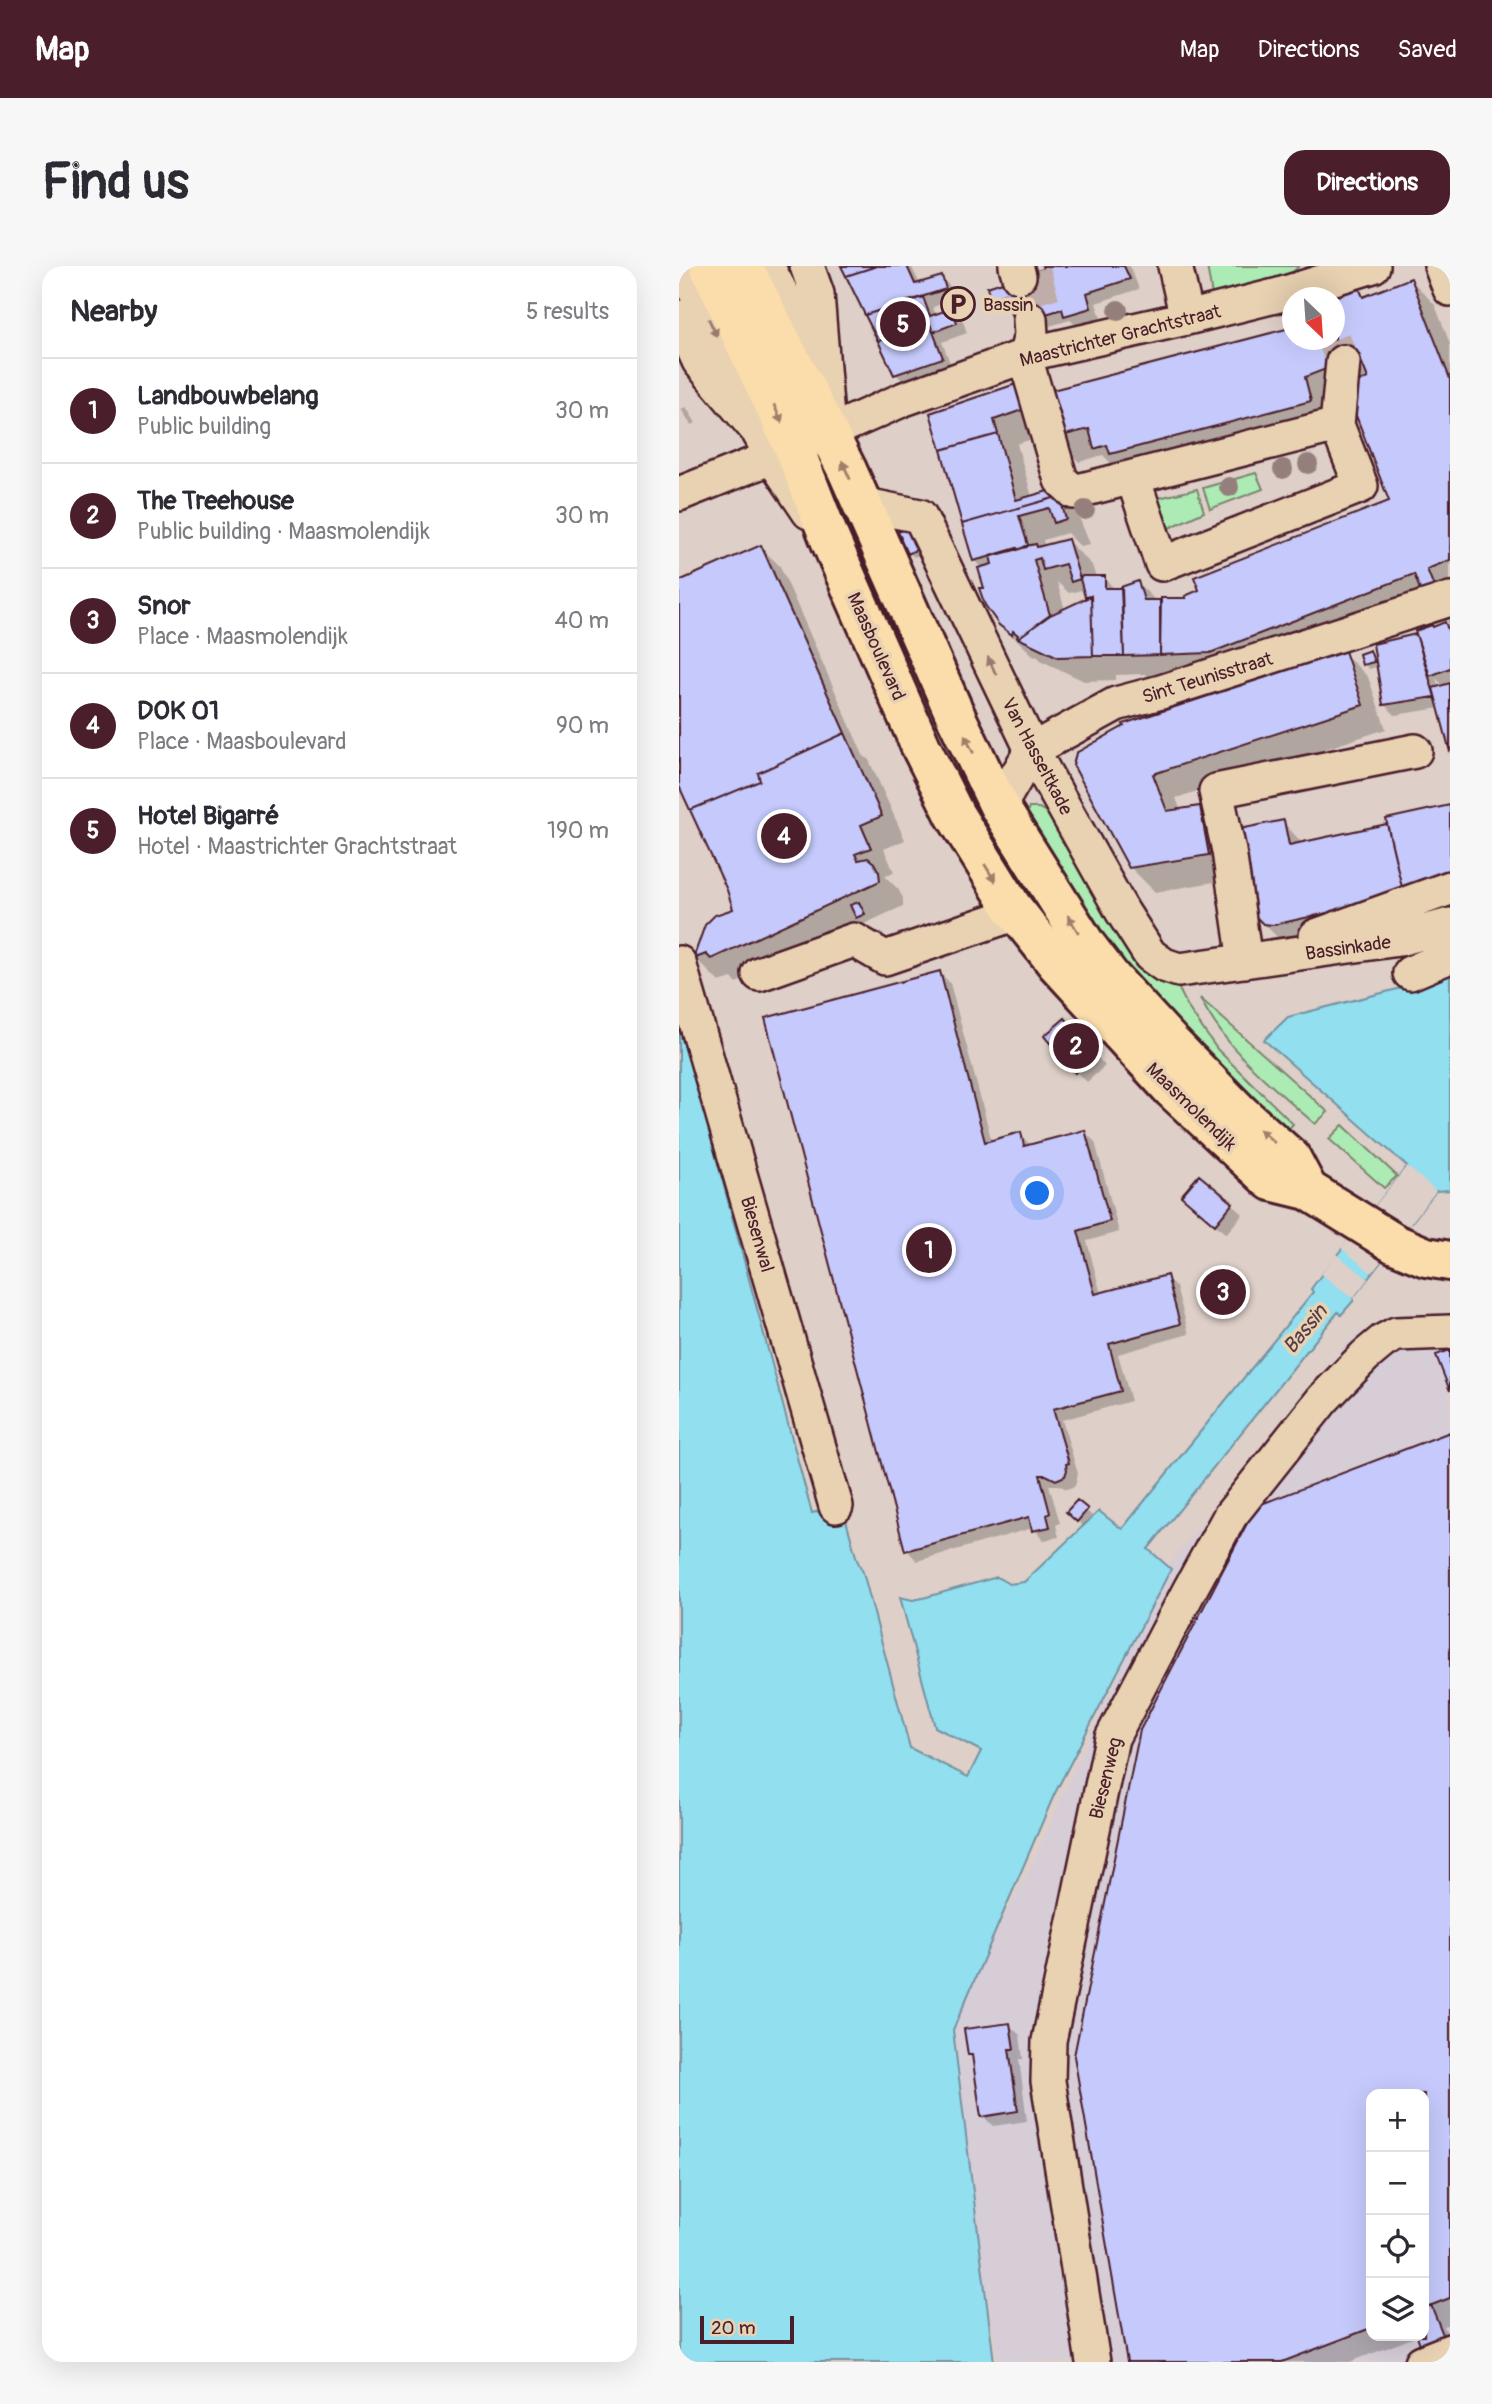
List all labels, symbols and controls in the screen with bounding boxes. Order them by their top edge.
text: Map [35,29,90,70]
text: Map [1180,35,1220,64]
text: Directions [1258,35,1359,64]
text: Saved [1397,35,1457,64]
button: Directions [1284,150,1450,215]
text: Find us [42,152,189,213]
parking icon: Bassin [939,285,977,323]
north arrow [1282,287,1345,350]
text: Nearby [70,293,157,330]
place label: Bassin [983,293,1034,317]
text: 5 results [526,297,609,326]
pin: 5 [880,298,926,350]
street label: Maastrichter Grachtstraat [1017,299,1224,373]
one-way arrow [707,318,719,338]
text: Landbouwbelang [137,380,319,412]
text: 1 [89,396,98,425]
text: 30 m [555,396,609,425]
one-way arrow [773,404,784,425]
text: Public building [137,412,271,441]
one-way arrow [840,459,851,480]
text: The Treehouse [137,485,294,517]
text: 2 [87,501,99,530]
text: 30 m [555,501,609,530]
text: Public building · Maasmolendijk [137,517,430,546]
street label: Maasboulevard [842,589,911,704]
text: Snor [137,590,191,622]
text: 3 [87,606,99,635]
text: 40 m [555,606,609,635]
text: Place · Maasmolendijk [137,622,348,651]
street label: Sint Teunisstraat [1139,647,1276,709]
one-way arrow [986,656,998,676]
street label: Van Hasseltkade [996,694,1078,820]
text: DOK 01 [137,695,219,727]
text: 4 [86,711,100,740]
text: 90 m [556,711,609,740]
text: Place · Maasboulevard [137,727,347,756]
one-way arrow [964,734,975,754]
text: Hotel Bigarré [137,800,279,832]
pin: 4 [761,810,807,862]
text: 5 [87,816,99,845]
text: 190 m [547,816,609,845]
text: Hotel · Maastrichter Grachtstraat [137,832,457,861]
one-way arrow [984,863,997,882]
one-way arrow [1066,914,1079,933]
street label: Bassinkade [1304,930,1393,966]
pin: 2 [1053,1020,1099,1072]
street label: Maasmolendijk [1141,1057,1242,1156]
one-way arrow [1259,1129,1276,1145]
your location [1020,1176,1054,1210]
street label: Biesenwal [735,1194,779,1275]
pin: 1 [906,1224,952,1276]
pin: 3 [1200,1266,1246,1318]
water label: Bassin [1277,1298,1334,1360]
street label: Biesenweg [1084,1735,1128,1822]
map controls [1366,2089,1429,2341]
button: + [1366,2089,1429,2152]
button: − [1366,2152,1429,2215]
button: locate [1366,2215,1429,2278]
button: layers [1366,2278,1429,2341]
scale bar [700,2313,795,2345]
text: 20 m [711,2316,756,2340]

